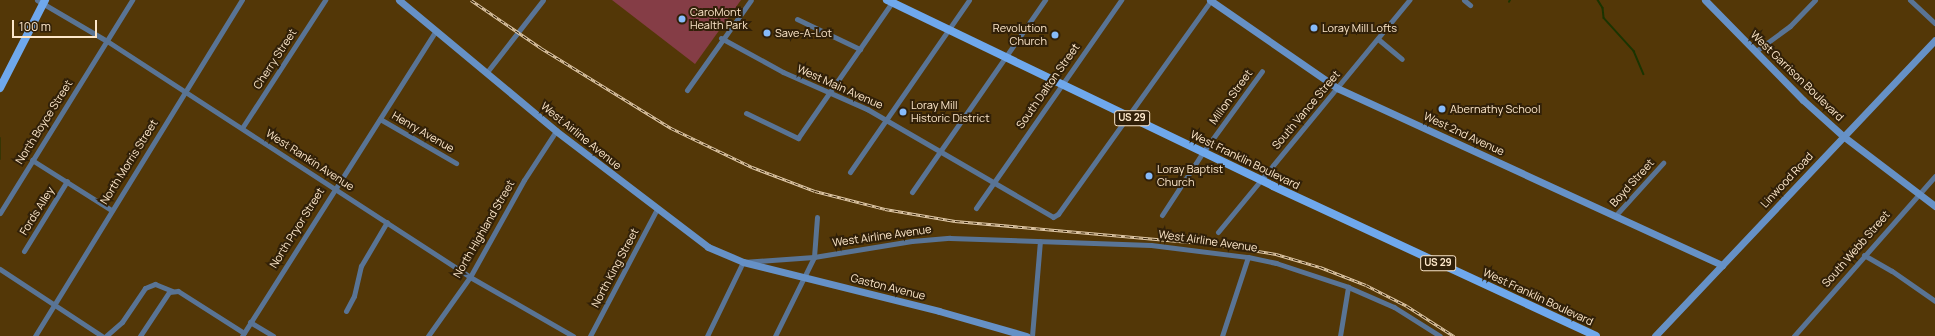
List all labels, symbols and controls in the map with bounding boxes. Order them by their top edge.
place label: CaroMont Health Park [690,6,748,32]
scale bar [14,12,99,38]
marker: CaroMont Health Park [677,14,687,24]
text: 100 m [19,18,51,35]
place label: Loray Mill Lofts [1322,21,1397,35]
place label: Revolution Church [993,22,1047,48]
marker: Loray Mill Lofts [1309,23,1319,33]
street label: Cherry Street [251,26,299,92]
place label: Save-A-Lot [775,26,832,40]
marker: Save-A-Lot [762,28,772,38]
street label: West Garrison Boulevard [1748,28,1846,124]
marker: Revolution Church [1050,30,1060,40]
street label: South Dalton Street [1014,41,1082,131]
street label: West Main Avenue [795,62,885,112]
street label: Millon Street [1207,67,1255,127]
street label: South Vance Street [1269,68,1343,152]
street label: North Boyce Street [13,78,75,166]
street label: West Airline Avenue [538,99,624,173]
place label: Loray Mill Historic District [911,99,990,125]
place label: Abernathy School [1450,102,1540,116]
marker: Abernathy School [1437,104,1447,114]
marker: Loray Mill Historic District [898,107,908,117]
street label: Henry Avenue [389,109,457,155]
road number: US 29 [1114,110,1150,126]
street label: West 2nd Avenue [1422,110,1506,158]
street label: North Morris Street [98,117,160,207]
street label: West Rankin Avenue [263,127,357,193]
street label: West Franklin Boulevard [1188,128,1302,192]
street label: Linwood Road [1758,150,1816,210]
street label: Boyd Street [1607,156,1657,210]
place label: Loray Baptist Church [1157,163,1223,189]
marker: Loray Baptist Church [1144,171,1154,181]
street label: North Highland Street [451,178,517,280]
street label: Fords Alley [17,184,57,238]
street label: North Pryor Street [267,185,327,271]
street label: South Webb Street [1819,208,1893,290]
street label: West Airline Avenue [832,223,932,249]
street label: North King Street [589,226,641,310]
street label: West Airline Avenue [1158,228,1258,254]
road number: US 29 [1420,255,1456,271]
street label: West Franklin Boulevard [1481,266,1595,328]
street label: Gaston Avenue [849,271,927,303]

